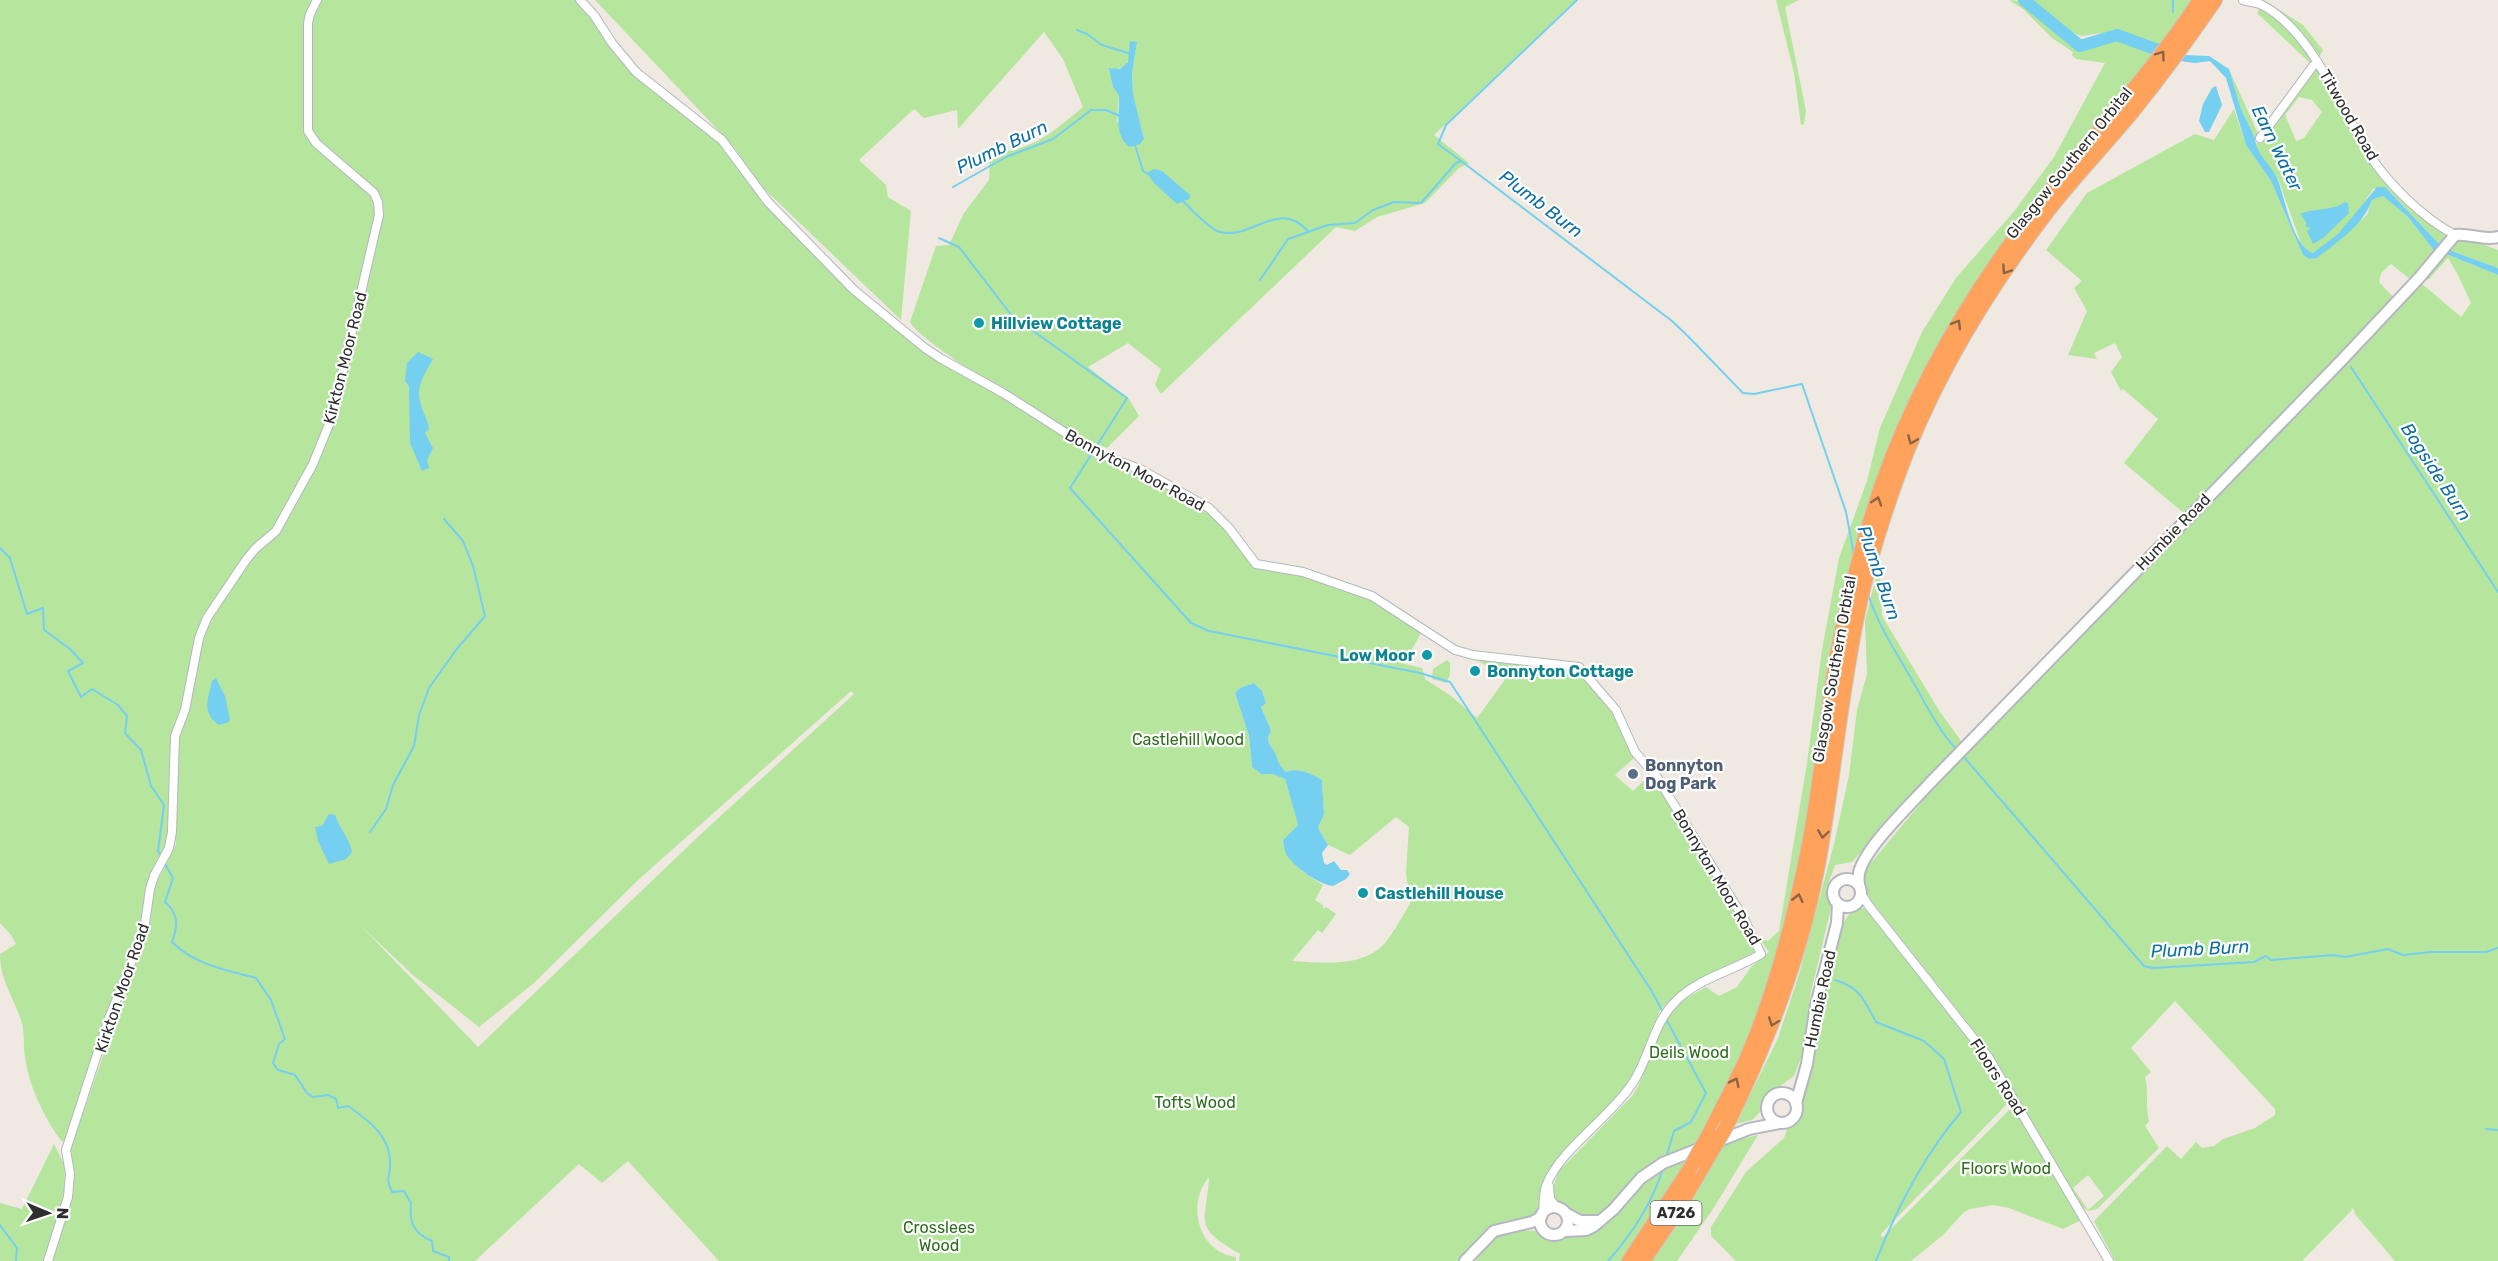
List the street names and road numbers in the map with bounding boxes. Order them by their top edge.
street label: Titwood Road [2315,66,2383,164]
street label: Glasgow Southern Orbital [2002,83,2136,243]
street label: Kirkton Moor Road [319,290,371,426]
street label: Bonnyton Moor Road [1062,425,1208,515]
street label: Humbie Road [2132,490,2214,574]
street label: Glasgow Southern Orbital [1808,574,1860,764]
street label: Bonnyton Moor Road [1669,805,1765,949]
street label: Kirkton Moor Road [91,921,153,1055]
street label: Humbie Road [1800,948,1840,1050]
street label: Floors Road [1966,1035,2030,1119]
road number: A726 [1650,1201,1702,1225]

